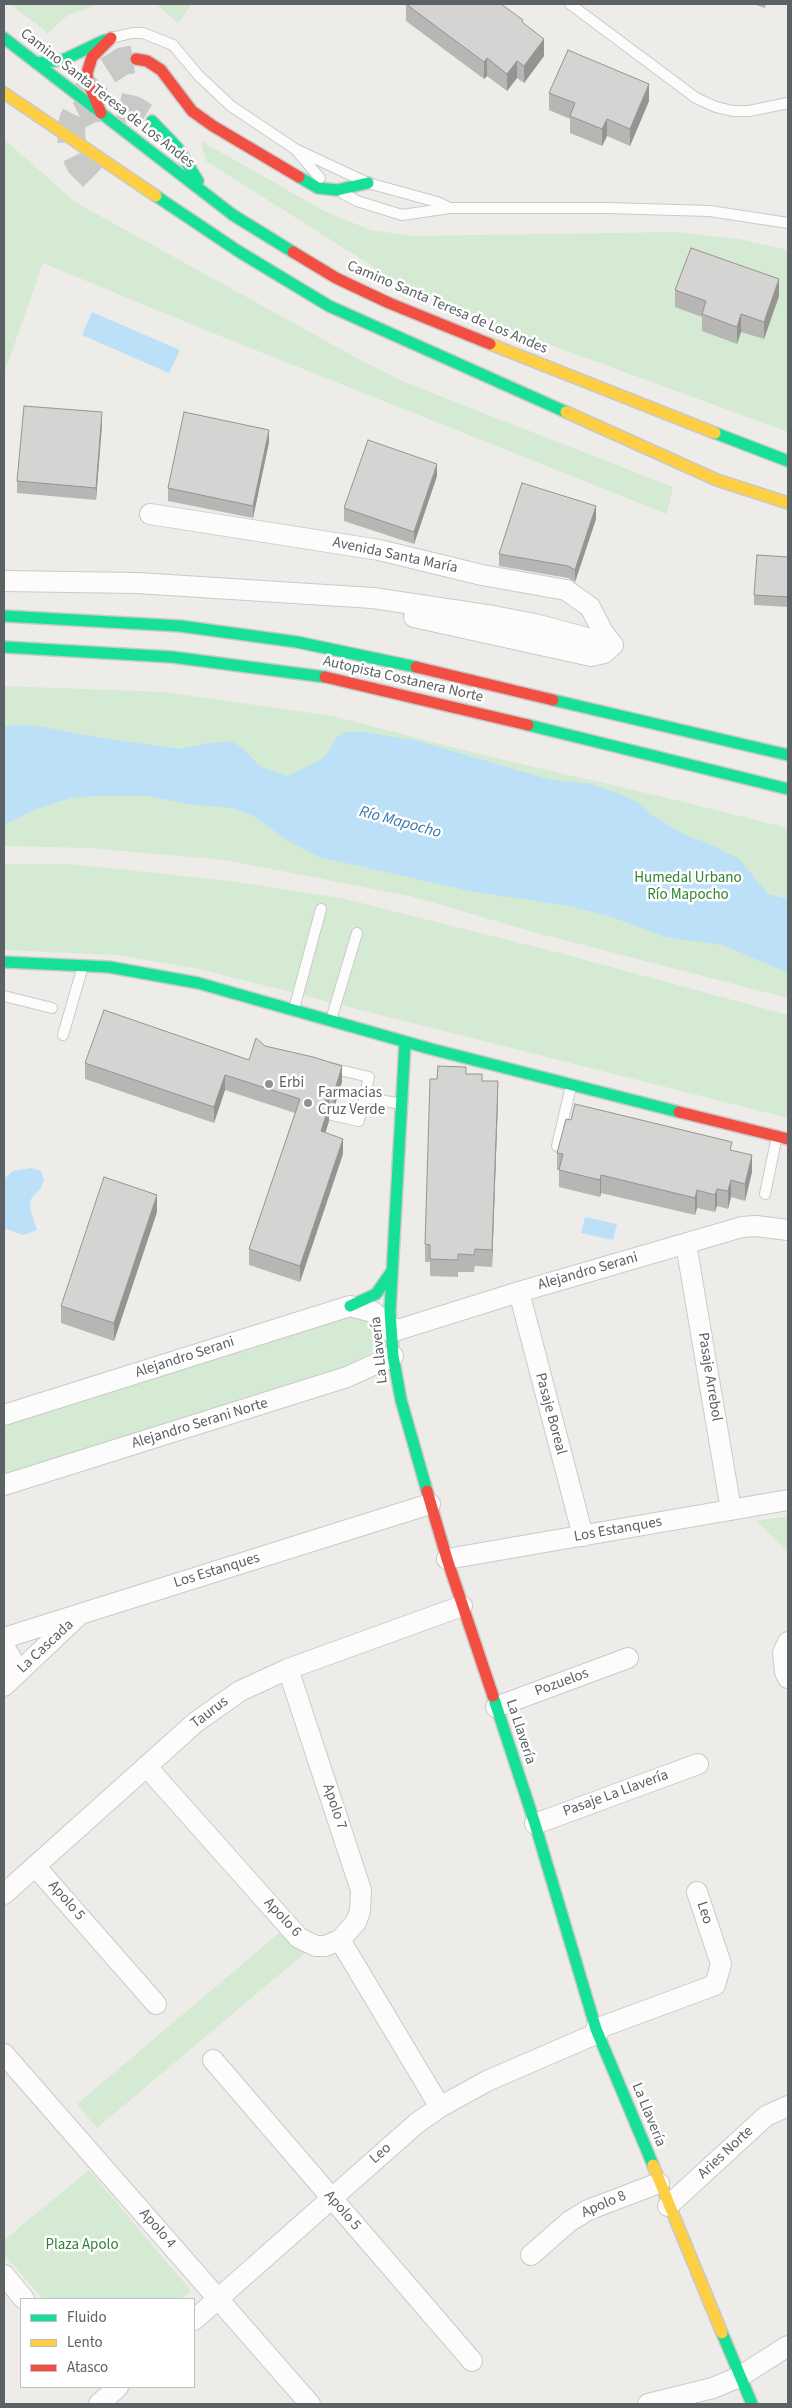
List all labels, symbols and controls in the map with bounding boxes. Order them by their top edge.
street label: Camino Santa Teresa de Los Andes [16,25,198,173]
street label: Camino Santa Teresa de Los Andes [344,257,550,359]
street label: Avenida Santa María [331,534,459,578]
street label: Autopista Costanera Norte [321,653,485,707]
water label: Río Mapocho [357,803,443,843]
park label: Humedal Urbano Río Mapocho [634,870,742,905]
place label: Erbi [279,1075,304,1093]
marker: Erbi [263,1078,275,1090]
place label: Farmacias Cruz Verde [318,1085,385,1120]
marker: Farmacias Cruz Verde [302,1097,314,1109]
street label: Alejandro Serani [536,1249,640,1295]
street label: La Llavería [368,1316,392,1384]
street label: Pasaje Arrebol [693,1331,725,1423]
street label: Alejandro Serani [133,1334,237,1382]
street label: Pasaje Boreal [530,1371,570,1457]
street label: Alejandro Serani Norte [130,1395,270,1453]
street label: Los Estanques [573,1513,663,1547]
street label: Los Estanques [172,1549,262,1593]
street label: La Cascada [14,1616,78,1678]
street label: Pozuelos [533,1665,591,1701]
street label: Taurus [188,1693,232,1733]
street label: La Llavería [501,1697,539,1767]
street label: Pasaje La Llavería [561,1767,671,1821]
street label: Apolo 7 [318,1782,350,1832]
street label: Apolo 5 [44,1877,88,1925]
street label: Apolo 6 [259,1895,305,1941]
street label: Leo [692,1899,716,1927]
street label: La Llavería [627,2080,669,2150]
street label: Aries Norte [695,2123,757,2183]
street label: Leo [367,2140,395,2168]
street label: Apolo 5 [320,2187,364,2235]
street label: Apolo 8 [579,2188,629,2222]
street label: Apolo 4 [135,2205,179,2253]
park label: Plaza Apolo [45,2237,119,2255]
legend [20,2298,195,2388]
text: Fluido [67,2307,107,2328]
text: Lento [67,2332,103,2353]
text: Atasco [67,2357,108,2378]

